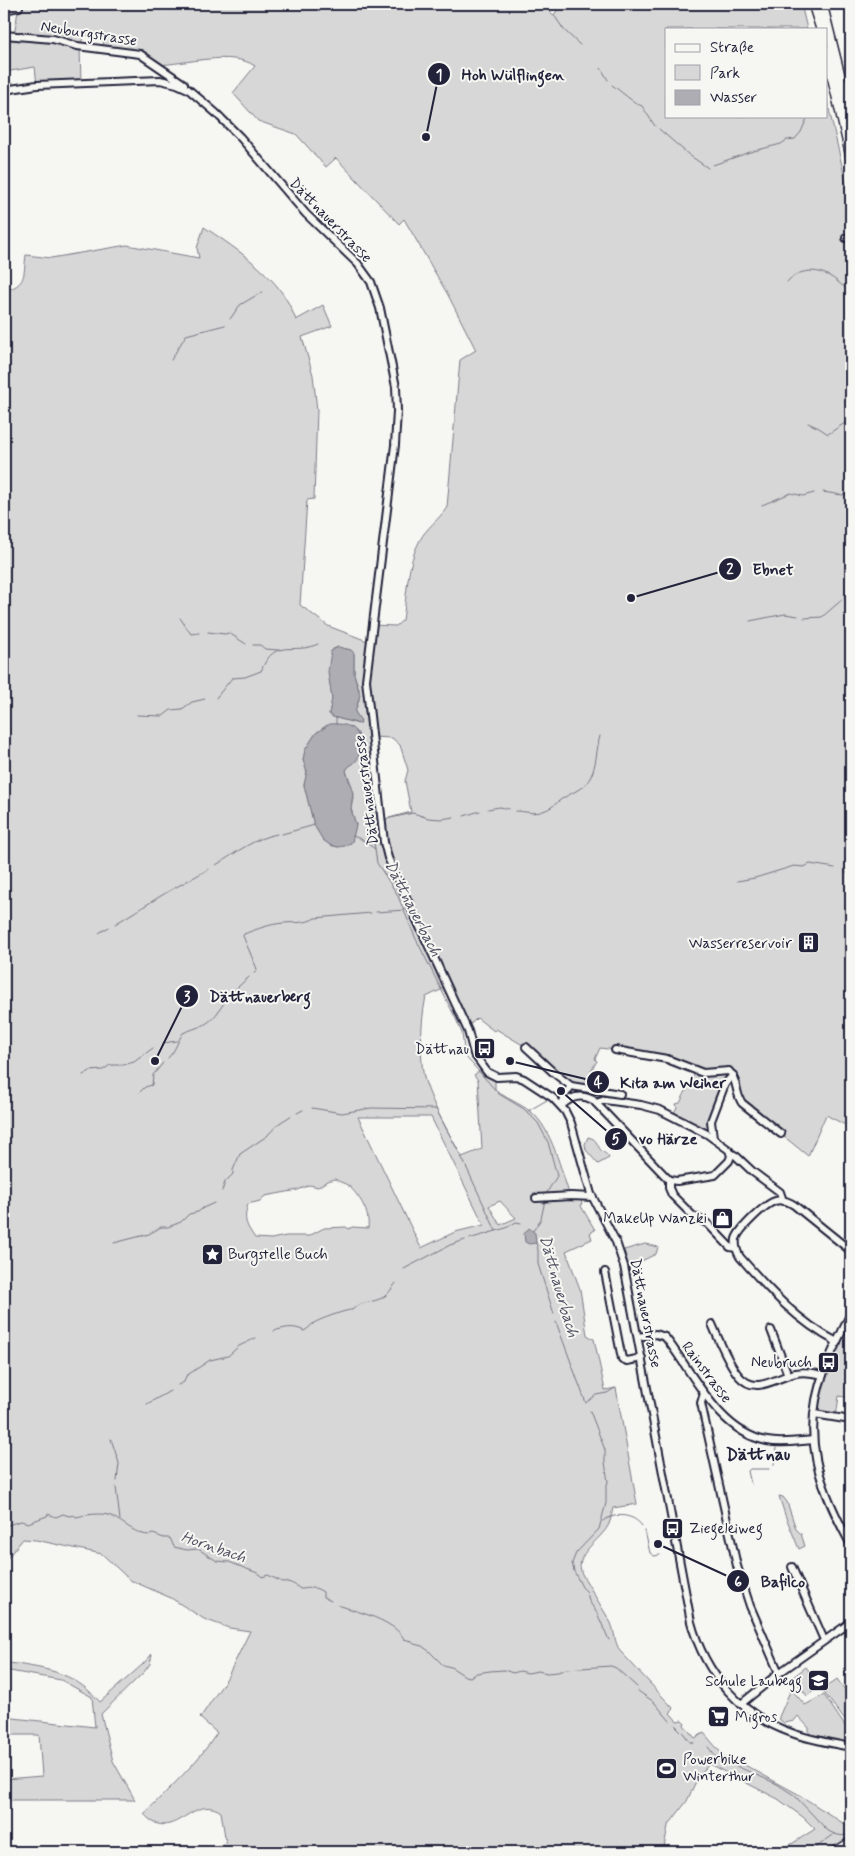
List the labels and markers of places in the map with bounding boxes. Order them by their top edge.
callout: Hoh Wülflingen [426,59,575,90]
callout: Ebnet [717,554,803,585]
building icon: Wasserreservoir [796,931,820,955]
place label: Wasserreservoir [689,934,792,954]
callout: Dättnauerberg [175,981,321,1012]
bus stop icon: Dättnau [473,1037,497,1061]
place label: Dättnau [415,1040,469,1060]
callout: Kita am Weiher [586,1067,736,1098]
callout: vo Härze [603,1123,709,1154]
shop icon: MakeUp Wanzki [711,1206,735,1230]
place label: MakeUp Wanzki [603,1209,707,1229]
place icon: Burgstelle Buch [200,1242,224,1266]
place label: Burgstelle Buch [228,1245,328,1266]
bus stop icon: Neubruch [816,1350,840,1374]
place label: Neubruch [751,1353,812,1373]
bus stop icon: Ziegeleiweg [661,1516,685,1540]
place label: Ziegeleiweg [689,1519,763,1540]
callout: Bafilco [726,1566,815,1597]
school or university icon: Schule Laubegg [806,1669,830,1693]
place label: Schule Laubegg [705,1672,802,1693]
supermarket icon: Migros [707,1705,731,1729]
place label: Migros [735,1708,778,1729]
place label: Powerbike Winterthur [683,1750,755,1787]
sports icon: Powerbike Winterthur [655,1756,679,1780]

